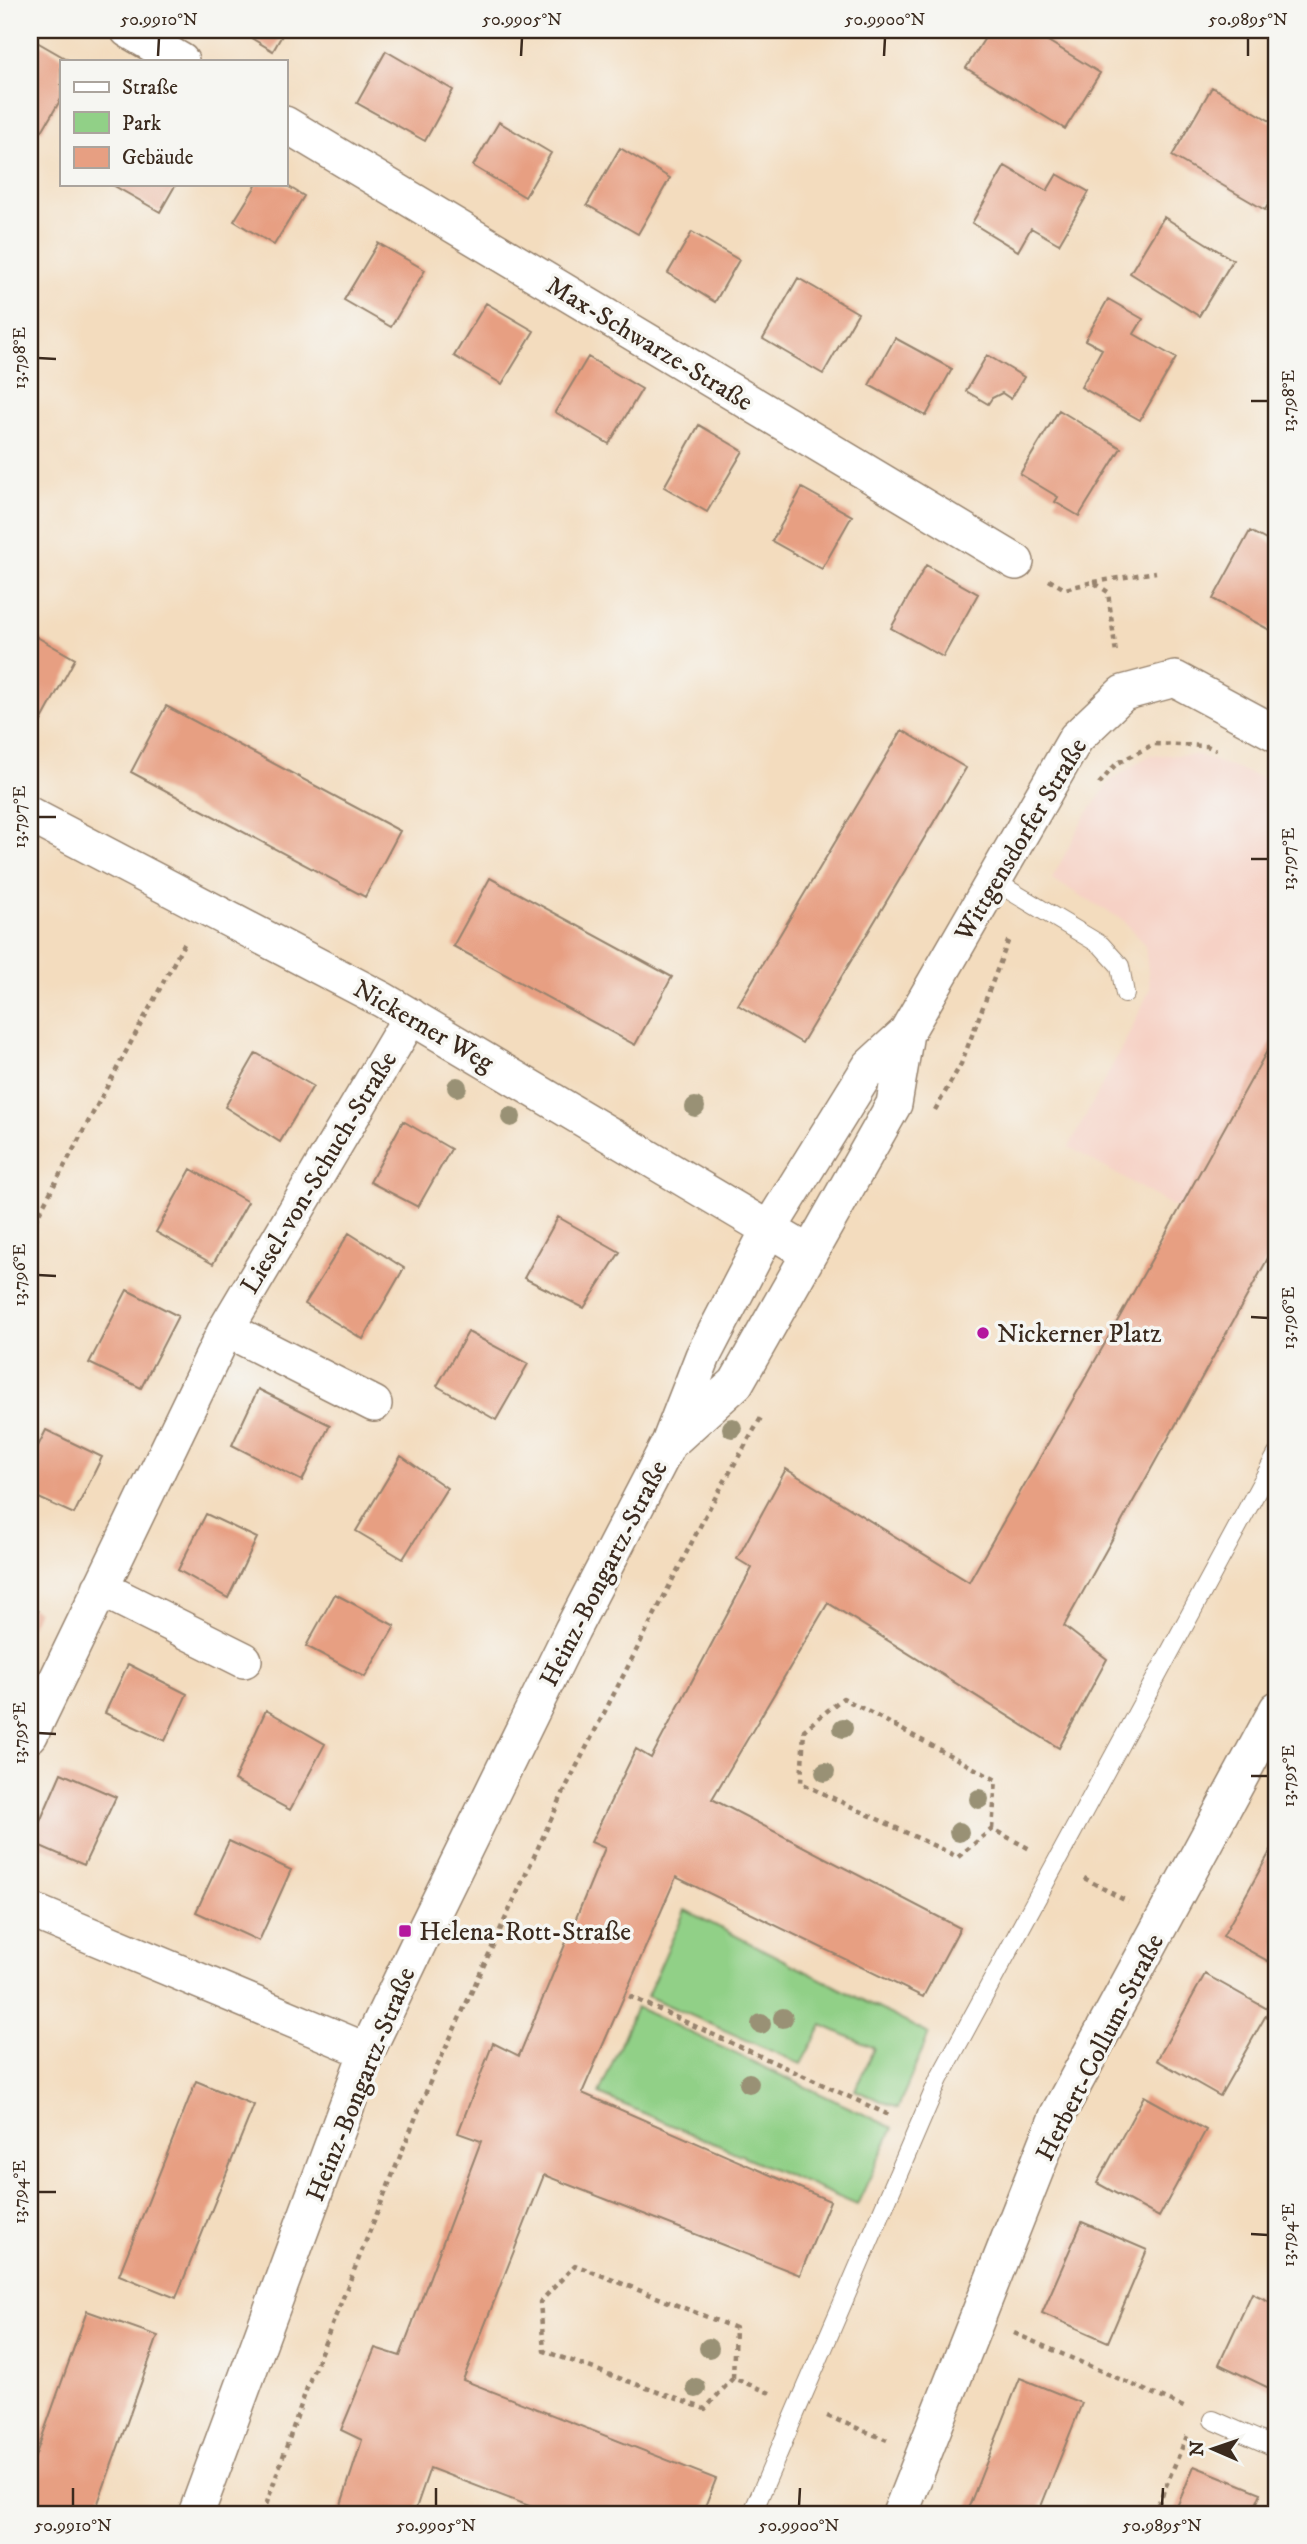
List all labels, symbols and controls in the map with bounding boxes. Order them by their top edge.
text: 50.9910°N [120,9,198,31]
text: 50.9905°N [482,9,562,31]
text: 50.9900°N [845,9,926,31]
text: 50.9895°N [1208,9,1288,31]
legend [60,60,287,186]
text: Straße [122,75,178,101]
text: Park [122,111,162,137]
text: Gebäude [122,145,194,171]
street label: Max-Schwarze-Straße [540,269,759,419]
text: 13.798°E [9,327,31,389]
text: 13.798°E [1278,370,1300,432]
street label: Wittgensdorfer Straße [947,732,1095,948]
text: 13.797°E [9,785,31,848]
text: 13.797°E [1278,827,1300,890]
street label: Nickerner Weg [347,973,500,1080]
street label: Liesel-von-Schuch-Straße [234,1045,405,1300]
text: 13.796°E [9,1243,31,1306]
text: 13.796°E [1278,1286,1300,1349]
place label: Nickerner Platz [997,1318,1162,1351]
marker: Nickerner Platz [975,1325,991,1341]
street label: Heinz-Bongartz-Straße [533,1455,676,1692]
text: 13.795°E [9,1702,31,1764]
text: 13.795°E [1278,1745,1300,1807]
place label: Helena-Rott-Straße [419,1916,631,1949]
marker: Helena-Rott-Straße [397,1923,413,1939]
street label: Herbert-Collum-Straße [1029,1929,1172,2167]
street label: Heinz-Bongartz-Straße [299,1963,423,2207]
text: 13.794°E [9,2160,31,2224]
text: 13.794°E [1278,2203,1300,2267]
north arrow [1178,2414,1248,2484]
text: N [1186,2440,1209,2457]
text: 50.9910°N [34,2515,112,2537]
text: 50.9905°N [396,2515,476,2537]
text: 50.9900°N [759,2515,840,2537]
text: 50.9895°N [1122,2515,1202,2537]

